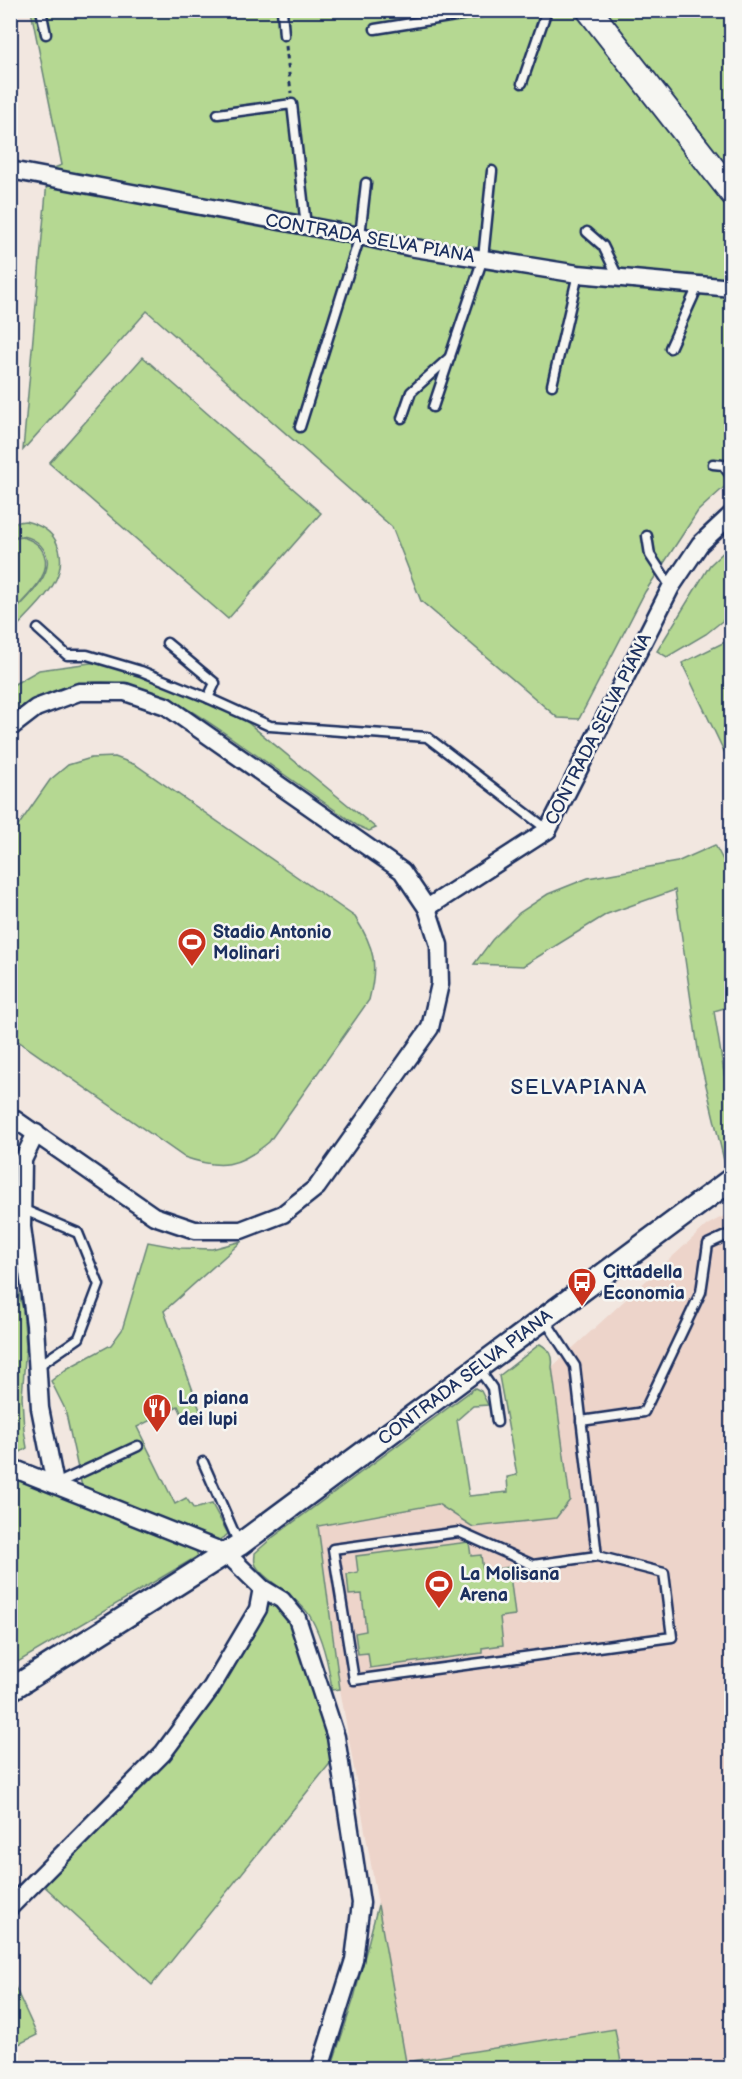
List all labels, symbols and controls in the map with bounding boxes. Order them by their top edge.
street label: CONTRADA SELVA PIANA [264,210,476,267]
street label: CONTRADA SELVA PIANA [541,630,656,829]
place label: Stadio Antonio Molinari [213,922,332,964]
sports icon: Stadio Antonio Molinari [176,926,208,968]
district label: SELVAPIANA [510,1075,648,1100]
place label: Cittadella Economia [603,1262,685,1304]
bus stop icon: Cittadella Economia [566,1266,598,1308]
street label: CONTRADA SELVA PIANA [374,1305,556,1450]
place label: La piana dei lupi [178,1388,249,1430]
restaurant icon: La piana dei lupi [141,1392,173,1434]
place label: La Molisana Arena [459,1564,560,1606]
sports icon: La Molisana Arena [423,1568,455,1610]

